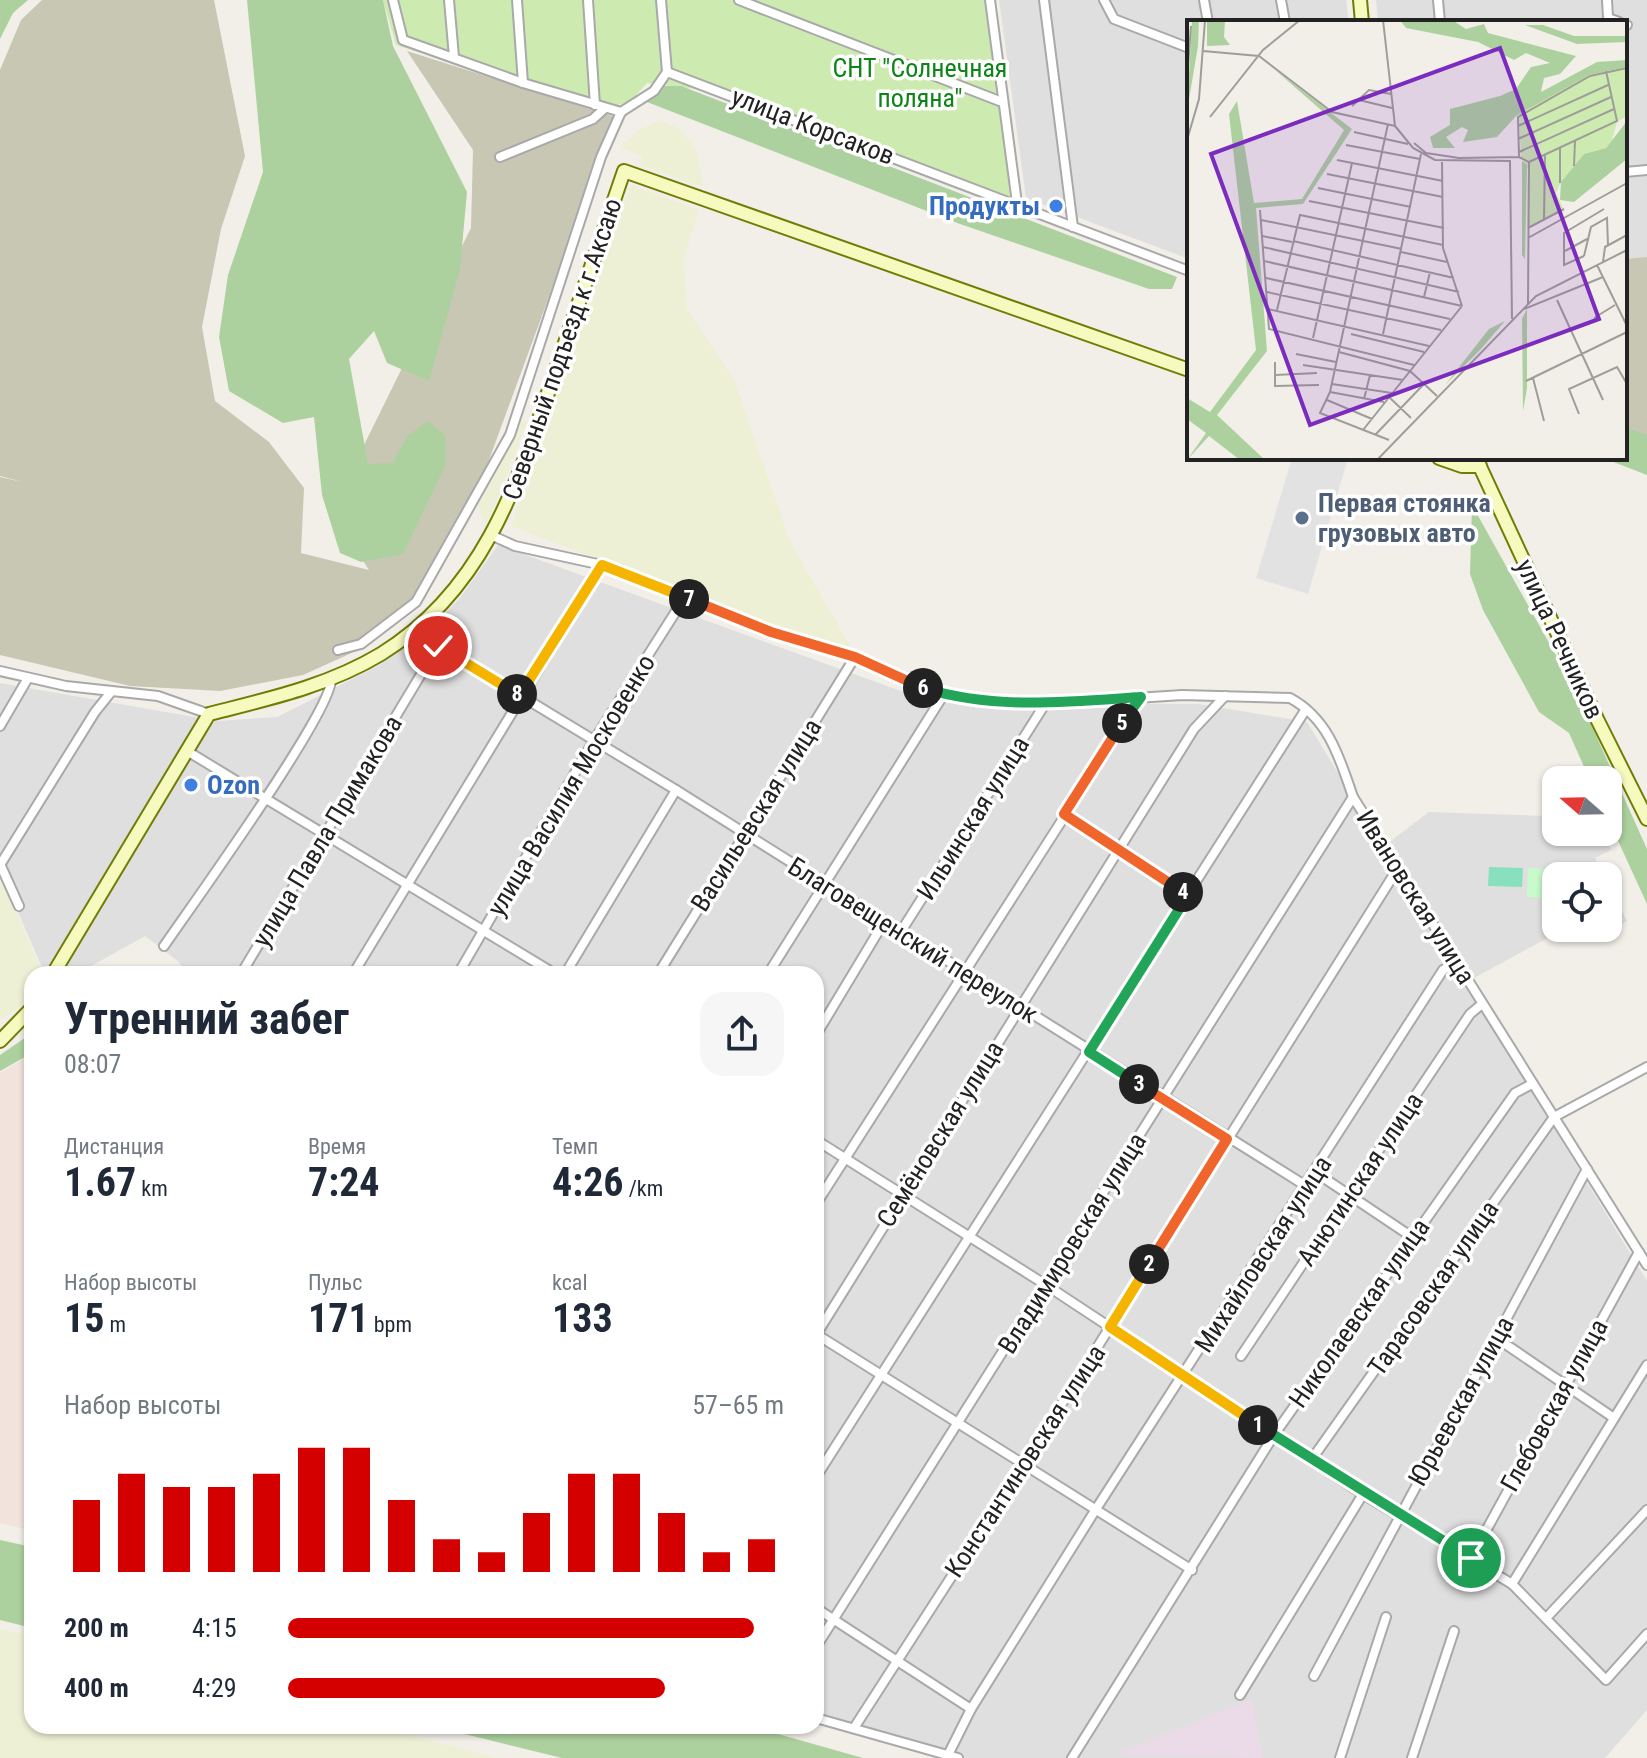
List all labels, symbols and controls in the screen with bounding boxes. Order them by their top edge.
inset map [1187,20,1627,460]
park label: СНТ "Солнечная поляна" [833,53,1007,113]
street label: улица Корсаков [727,81,899,171]
place label: Продукты [929,191,1040,221]
street label: Северный подъезд к г.Аксаю [496,194,628,504]
marker: Продукты [1047,197,1065,215]
place label: Первая стоянка грузовых авто [1318,488,1491,548]
marker: Первая стоянка грузовых авто [1293,509,1311,527]
street label: улица Речников [1510,554,1610,724]
pin: 7 [669,579,709,619]
text: 7 [683,586,695,611]
pin [404,612,472,680]
icon: check [416,624,460,668]
street label: улица Василия Московенко [481,649,661,921]
pin: 6 [903,668,943,708]
pin: 8 [497,674,537,714]
text: 6 [917,675,929,700]
text: 8 [511,681,523,706]
pin: 5 [1102,703,1142,743]
street label: улица Павла Примакова [246,710,408,952]
text: 5 [1116,710,1128,735]
street label: Васильевская улица [685,713,827,917]
street label: Ильинская улица [911,731,1035,905]
north arrow [1542,766,1622,846]
map controls [1542,766,1622,942]
place label: Ozon [207,770,260,800]
marker: Ozon [182,776,200,794]
street label: Ивановская улица [1350,804,1482,990]
street label: Благовещенский переулок [783,851,1044,1029]
button: locate [1542,862,1622,942]
pin: 4 [1163,872,1203,912]
text: 4 [1177,879,1189,904]
button: share [700,992,784,1076]
text: Утренний забег [64,993,349,1045]
street label: Семёновская улица [871,1035,1009,1233]
text: 08:07 [64,1049,121,1079]
pin: 3 [1119,1064,1159,1104]
text: 3 [1133,1071,1145,1096]
street label: Анютинская улица [1291,1087,1429,1271]
street label: Владимировская улица [992,1127,1152,1359]
text: Дистанция [64,1134,164,1159]
text: Время [308,1134,366,1159]
text: Темп [552,1134,598,1159]
street label: Михайловская улица [1188,1150,1338,1358]
text: 1.67 [64,1159,136,1206]
text: 7:24 [308,1159,380,1206]
text: 4:26 [552,1159,624,1206]
text: km [136,1176,168,1201]
text: /km [624,1176,663,1201]
street label: Тарасовская улица [1362,1195,1504,1381]
street label: Николаевская улица [1283,1213,1435,1413]
pin: 2 [1129,1244,1169,1284]
text: 2 [1143,1251,1155,1276]
text: Набор высоты [64,1270,197,1295]
text: Пульс [308,1270,362,1295]
text: kcal [552,1270,587,1295]
text: 15 [64,1295,104,1342]
text: 171 [308,1295,369,1342]
text: 133 [552,1295,613,1342]
street label: Юрьевская улица [1402,1311,1520,1491]
text: m [104,1312,126,1337]
text: bpm [369,1312,412,1337]
street label: Глебовская улица [1494,1314,1614,1496]
street label: Константиновская улица [939,1339,1111,1583]
text: Набор высоты [64,1390,221,1420]
text: 57–65 m [692,1390,784,1420]
pin: 1 [1238,1405,1278,1445]
text: 1 [1252,1412,1264,1437]
pin [1437,1524,1505,1592]
icon: arrive [1449,1536,1493,1580]
text: 200 m [64,1613,129,1643]
text: 4:15 [192,1613,237,1643]
text: 400 m [64,1673,129,1703]
text: 4:29 [192,1673,237,1703]

